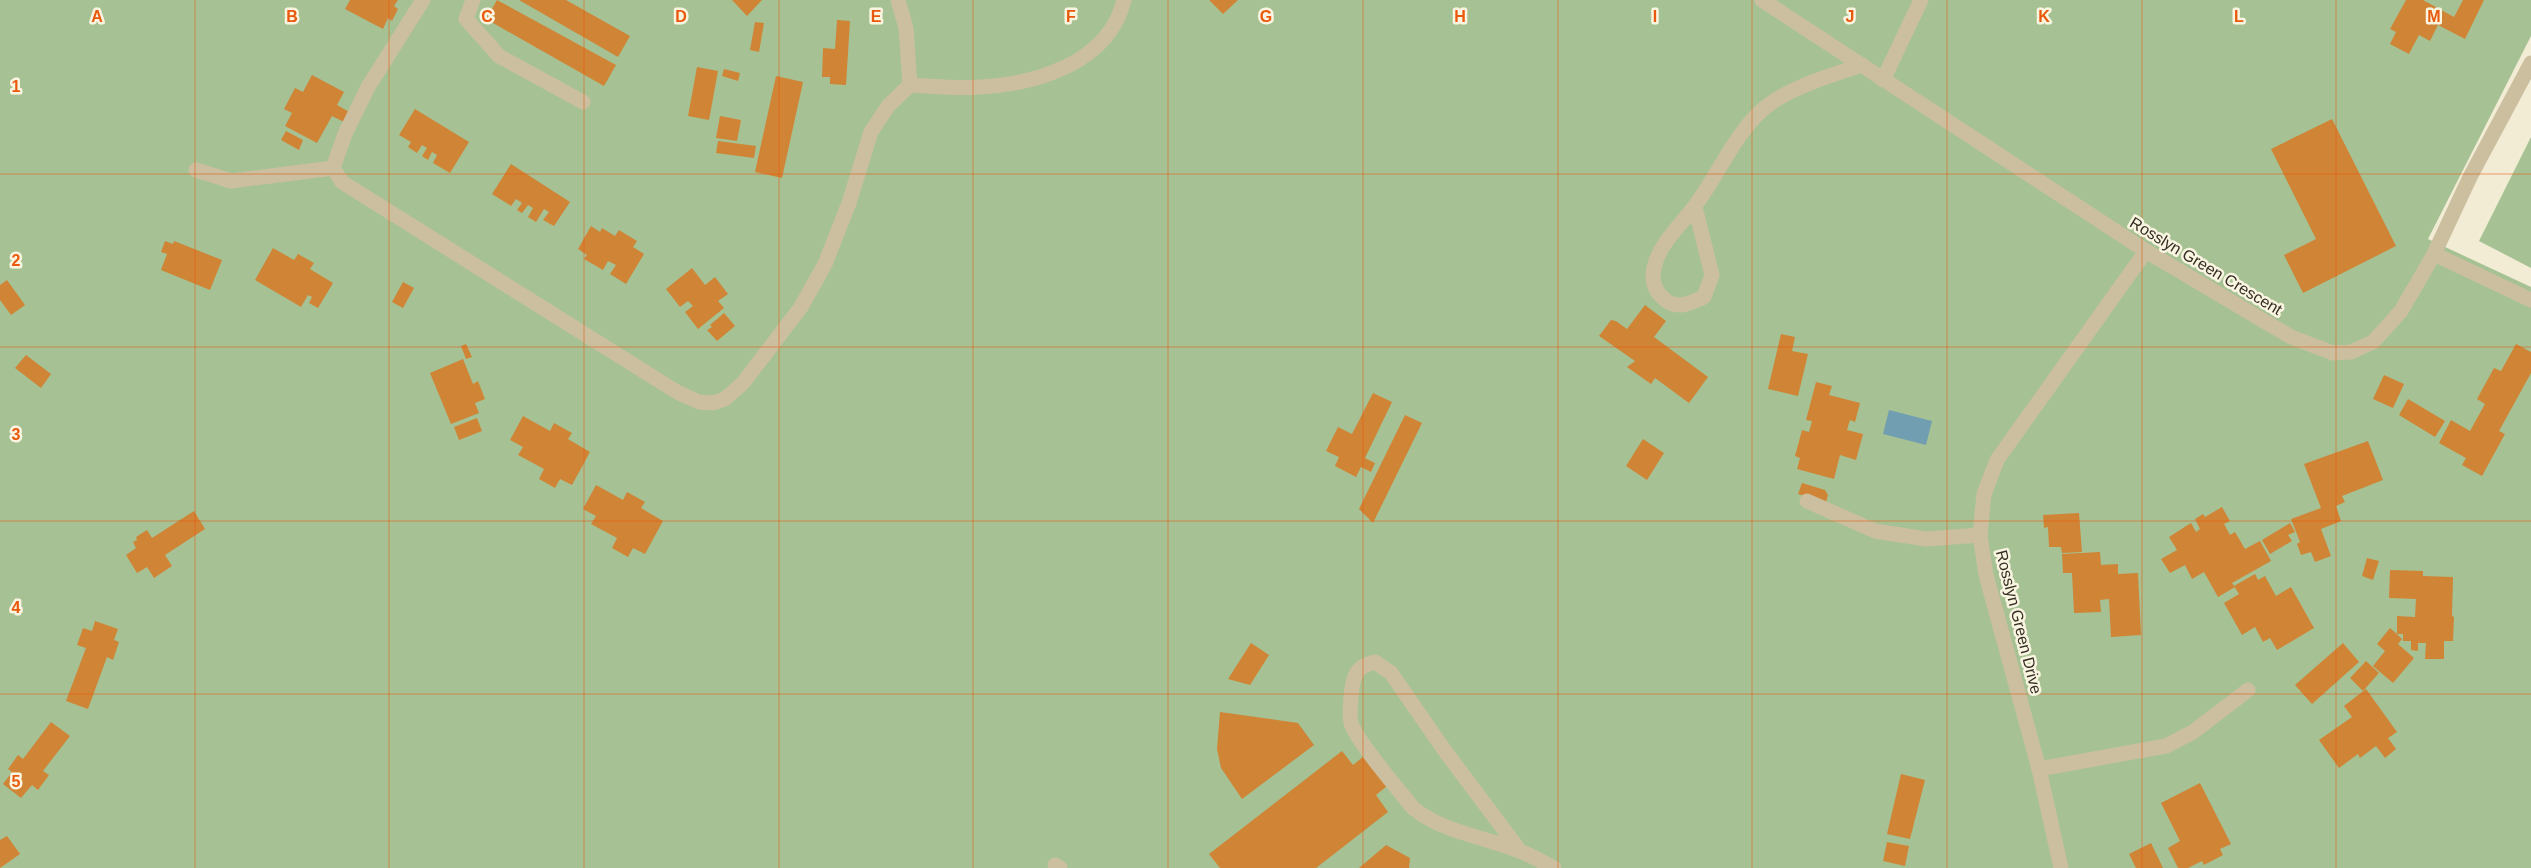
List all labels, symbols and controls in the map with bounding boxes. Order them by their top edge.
text: A [91,8,103,25]
text: B [286,8,298,25]
text: C [481,8,493,25]
text: D [675,8,687,25]
text: E [871,8,882,25]
text: F [1066,8,1076,25]
text: G [1260,8,1272,25]
text: H [1454,8,1466,25]
text: I [1653,8,1657,25]
text: J [1846,8,1854,25]
text: K [2038,8,2050,25]
text: L [2234,8,2244,25]
text: M [2427,8,2441,25]
text: 1 [12,78,21,95]
street label: Rosslyn Green Crescent [2127,214,2286,318]
text: 2 [12,252,21,269]
text: 3 [12,426,21,443]
street label: Rosslyn Green Drive [1993,548,2045,696]
text: 4 [12,599,21,616]
text: 5 [12,773,21,790]

